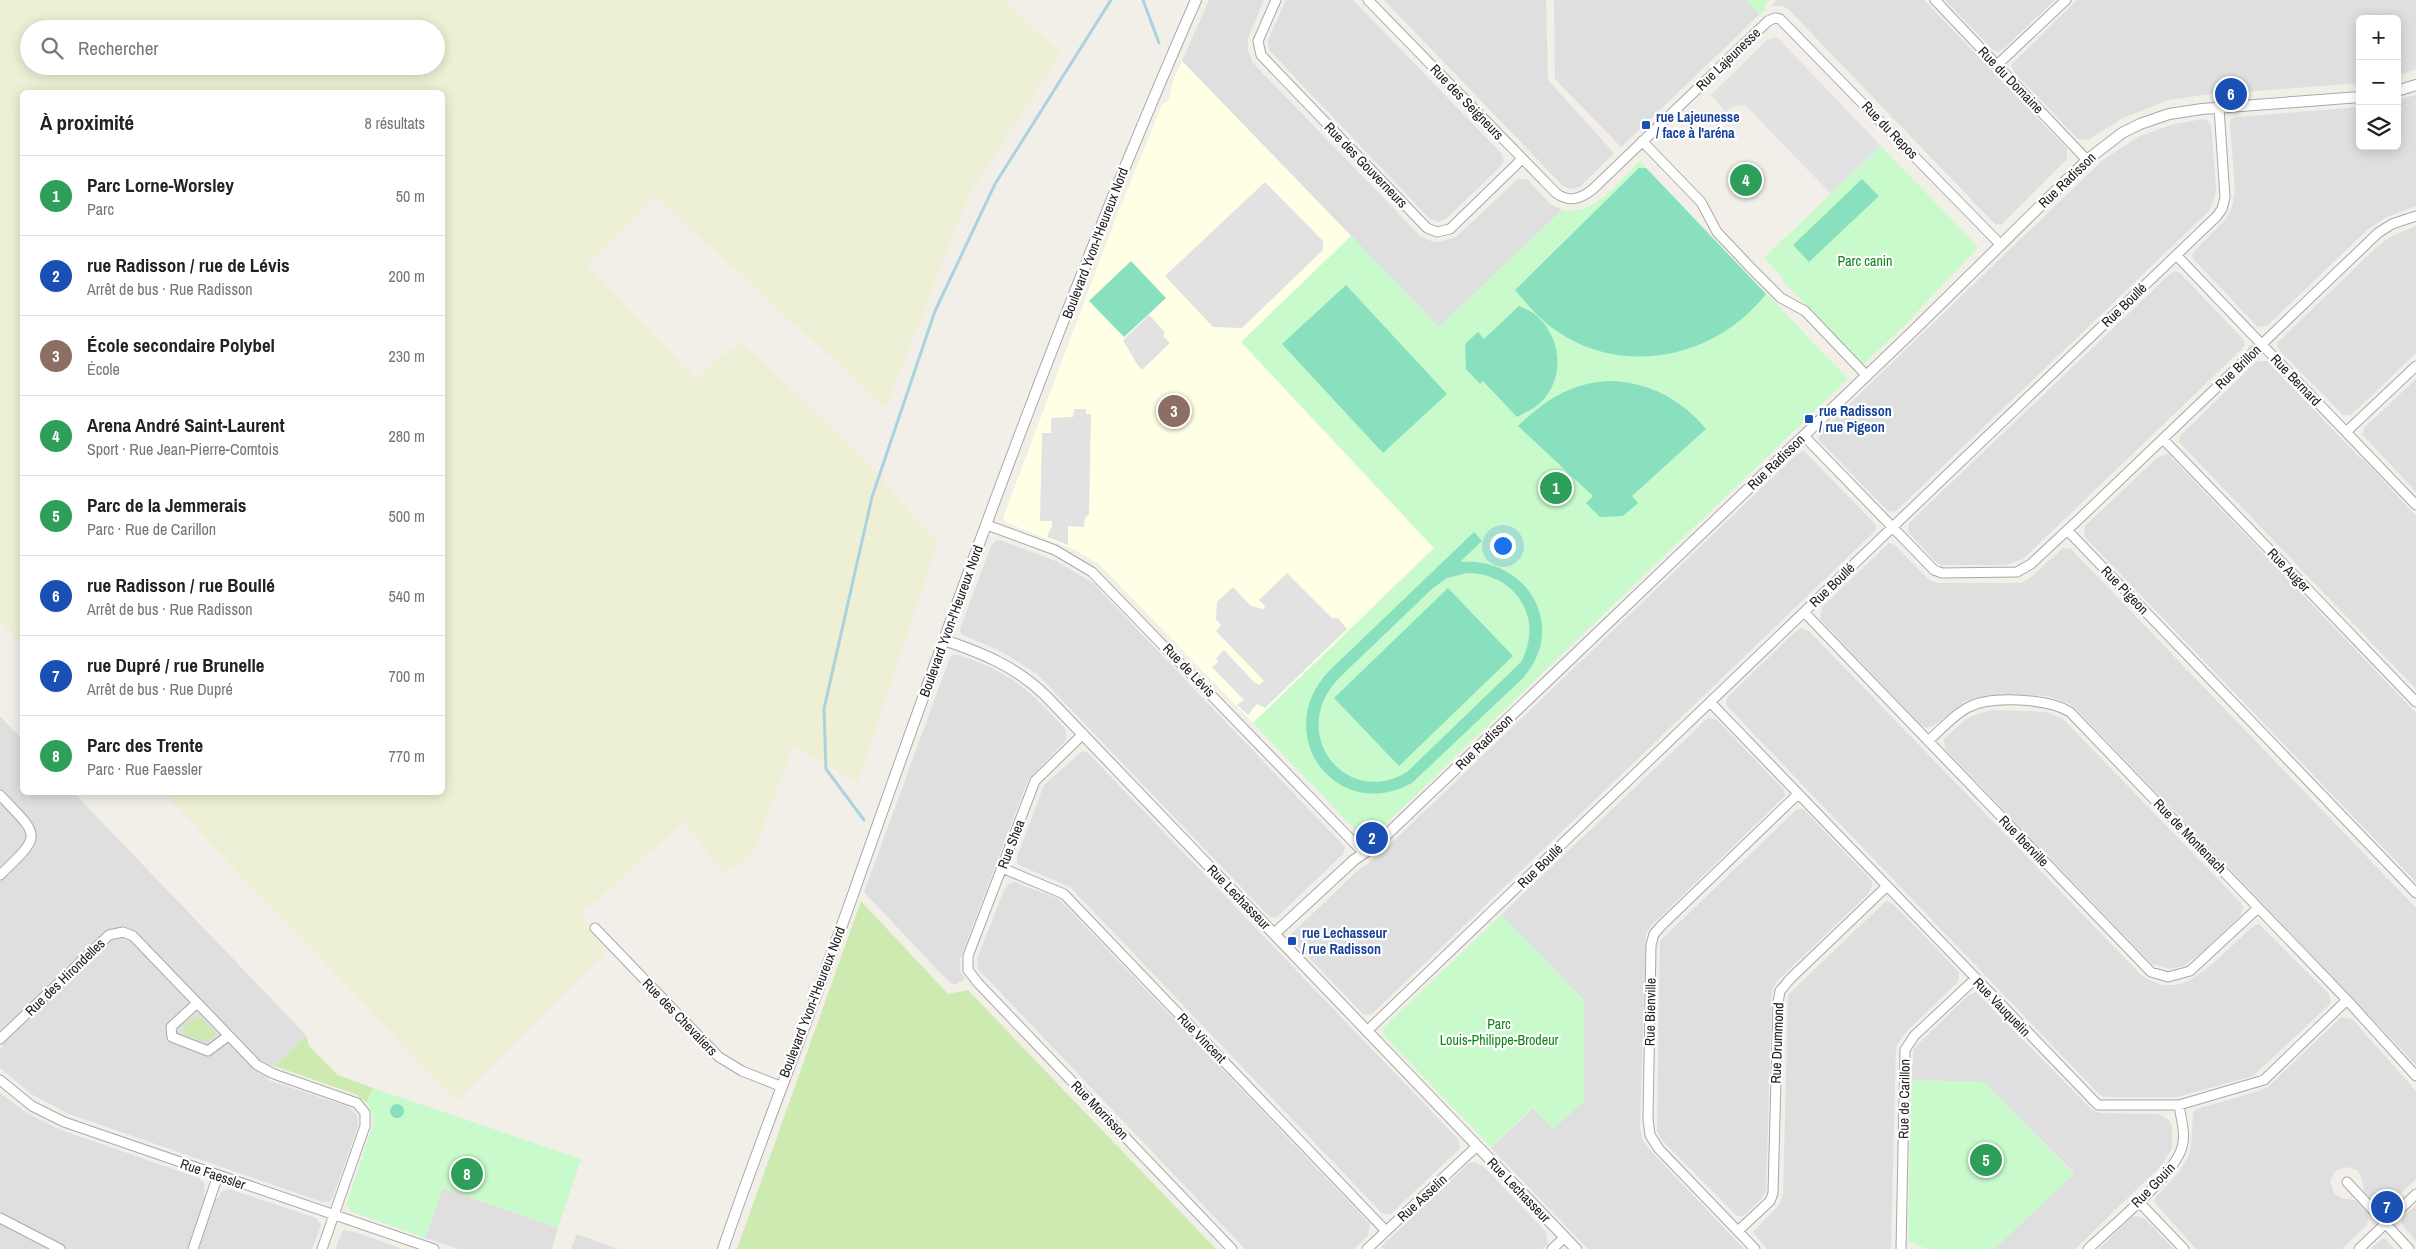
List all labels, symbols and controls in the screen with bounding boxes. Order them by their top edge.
map controls [2356,15,2401,150]
button: + [2356,15,2401,60]
search box [20,20,445,75]
street label: Rue Lajeunesse [1692,24,1764,94]
icon: search [38,34,66,62]
text: Rechercher [78,35,159,61]
street label: Rue du Domaine [1974,43,2048,117]
street label: Rue des Seigneurs [1426,60,1508,144]
button: − [2356,60,2401,105]
pin: 6 [2215,75,2247,113]
street label: Rue du Repos [1858,97,1922,163]
button: layers [2356,105,2401,150]
text: À proximité [40,108,134,137]
place label: rue Lajeunesse / face à l'aréna [1656,108,1740,142]
text: 8 résultats [364,112,425,134]
street label: Rue des Gouverneurs [1321,118,1412,212]
marker: rue Lajeunesse / face à l'aréna [1640,119,1652,131]
street label: Rue Radisson [2035,148,2099,212]
pin: 4 [1730,161,1762,199]
street label: Boulevard Yvon-l'Heureux Nord [1058,165,1132,321]
text: Parc Lorne-Worsley [87,172,234,198]
text: 1 [52,185,60,207]
text: 50 m [396,185,425,207]
text: Parc [87,198,114,220]
text: rue Radisson / rue de Lévis [87,252,290,278]
park label: Parc canin [1838,252,1892,270]
text: 2 [52,265,60,287]
text: 200 m [389,265,425,287]
text: Arrêt de bus · Rue Radisson [87,278,253,300]
street label: Rue Boullé [2098,279,2150,331]
text: École secondaire Polybel [87,332,275,358]
street label: Rue Brillon [2211,341,2265,393]
text: 3 [52,345,60,367]
text: 230 m [389,345,425,367]
street label: Rue Bernard [2267,350,2325,410]
text: École [87,358,120,380]
pin: 3 [1158,392,1190,430]
place label: rue Radisson / rue Pigeon [1819,402,1892,436]
text: Arena André Saint-Laurent [87,412,285,438]
marker: rue Radisson / rue Pigeon [1803,413,1815,425]
text: 4 [52,425,60,447]
text: 280 m [389,425,425,447]
street label: Rue Radisson [1744,430,1808,494]
text: Sport · Rue Jean-Pierre-Comtois [87,438,279,460]
pin: 1 [1540,469,1572,507]
text: Parc de la Jemmerais [87,492,246,518]
text: 5 [52,505,60,527]
text: 500 m [389,505,425,527]
text: Parc · Rue de Carillon [87,518,216,540]
your location [1490,533,1516,559]
street label: Boulevard Yvon-l'Heureux Nord [915,543,987,699]
street label: Rue Auger [2264,544,2314,596]
street label: Rue Boullé [1806,559,1858,611]
street label: Rue Pigeon [2097,562,2153,618]
text: rue Radisson / rue Boullé [87,572,275,598]
text: 6 [52,585,60,607]
text: 540 m [389,585,425,607]
text: Arrêt de bus · Rue Radisson [87,598,253,620]
street label: Rue de Lévis [1159,639,1219,701]
text: rue Dupré / rue Brunelle [87,652,265,678]
text: 7 [52,665,60,687]
text: 700 m [389,665,425,687]
text: Arrêt de bus · Rue Dupré [87,678,233,700]
street label: Rue Radisson [1452,710,1516,774]
text: Parc des Trente [87,732,203,758]
text: 8 [52,745,60,767]
text: 770 m [389,745,425,767]
text: Parc · Rue Faessler [87,758,202,780]
street label: Rue de Montenach [2150,795,2230,877]
street label: Rue Iberville [1995,812,2053,870]
street label: Rue Shea [993,816,1029,871]
pin: 2 [1356,819,1388,857]
street label: Rue Boullé [1514,840,1566,892]
street label: Rue Lechasseur [1203,861,1275,933]
street label: Boulevard Yvon-l'Heureux Nord [775,924,849,1080]
place label: rue Lechasseur / rue Radisson [1302,924,1387,958]
street label: Rue des Hirondelles [21,934,109,1020]
marker: rue Lechasseur / rue Radisson [1286,935,1298,947]
street label: Rue des Chevaliers [639,974,722,1060]
street label: Rue Vauquelin [1969,974,2035,1040]
street label: Rue Bienville [1640,978,1660,1046]
street label: Rue Drummond [1767,1002,1787,1084]
street label: Rue Vincent [1174,1009,1230,1067]
park label: Parc Louis-Philippe-Brodeur [1440,1015,1559,1049]
street label: Rue de Carillon [1894,1059,1914,1139]
street label: Rue Morrisson [1067,1077,1133,1143]
pin: 5 [1970,1141,2002,1179]
street label: Rue Faessler [178,1154,248,1194]
street label: Rue Lechasseur [1483,1154,1555,1226]
pin: 8 [451,1155,483,1193]
street label: Rue Gouin [2127,1159,2179,1211]
street label: Rue Asselin [1393,1171,1451,1225]
pin: 7 [2371,1188,2403,1226]

